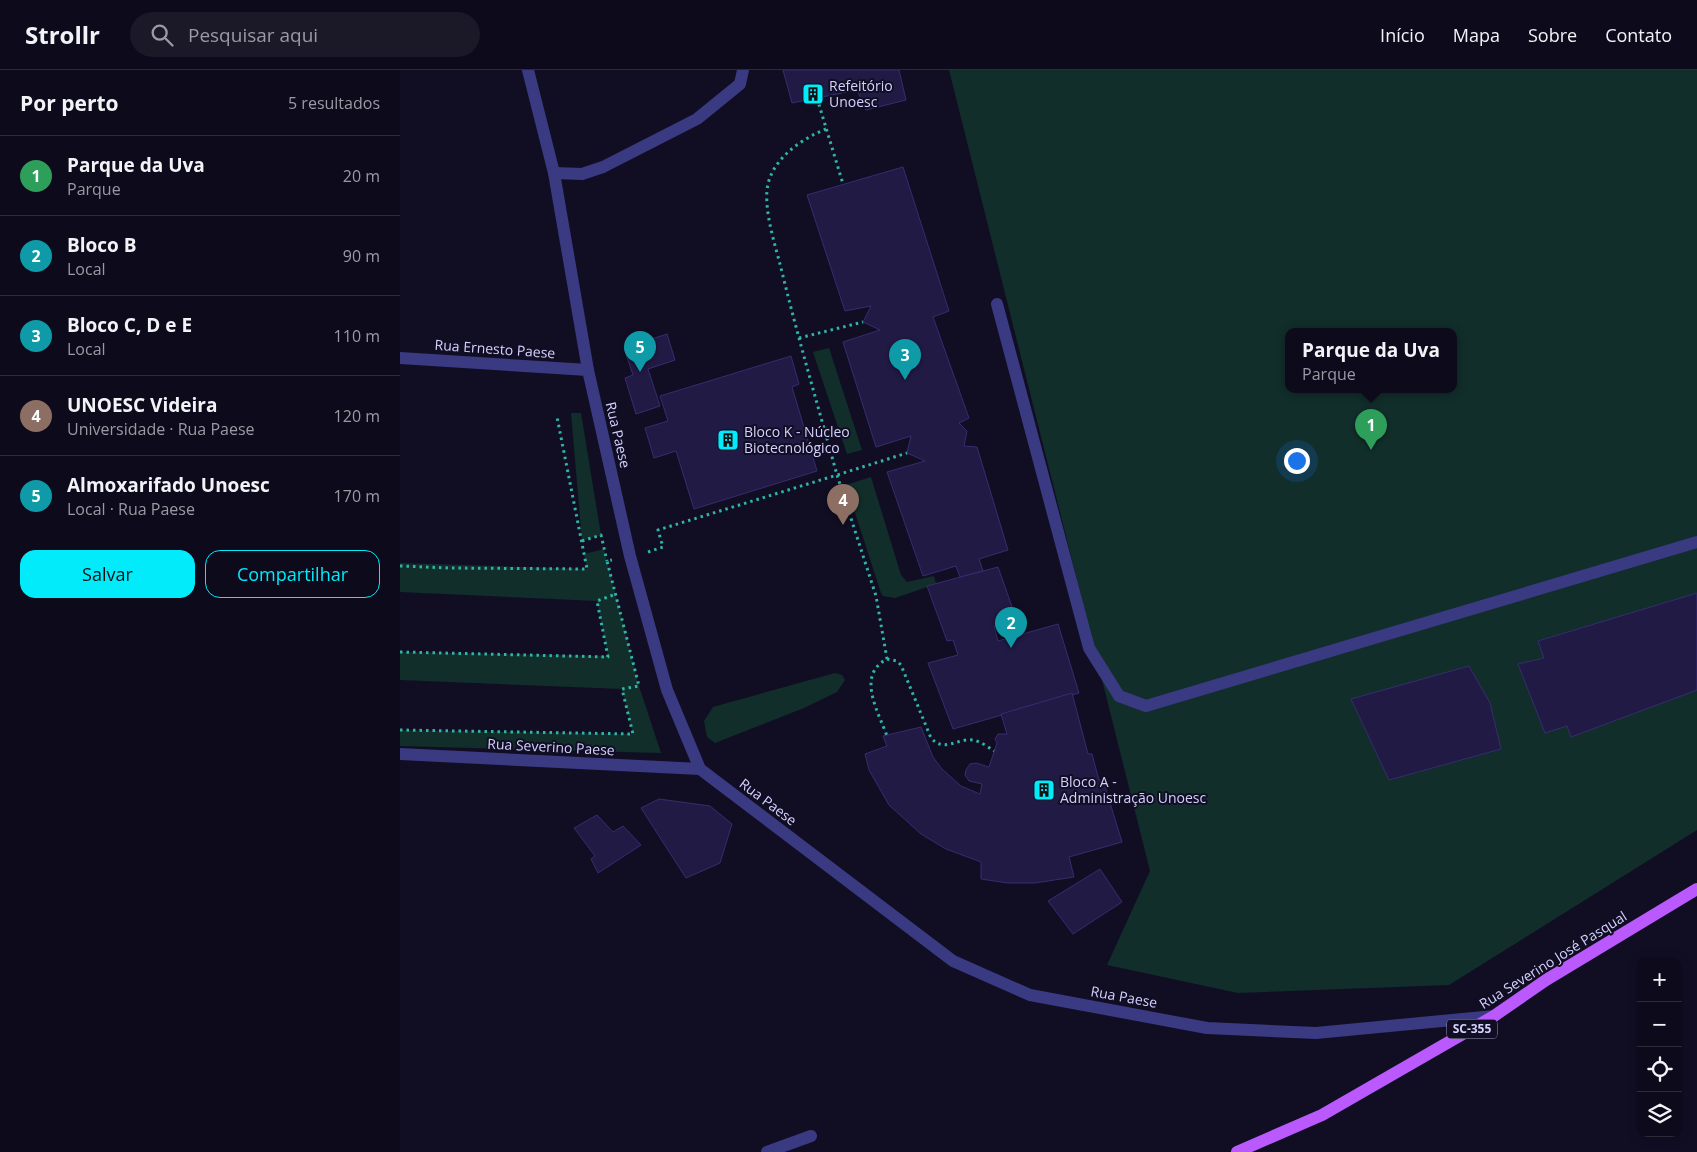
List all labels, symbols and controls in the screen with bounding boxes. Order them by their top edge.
search box [130,12,480,57]
text: Strollr [25,18,100,51]
icon: search [148,21,176,49]
text: Pesquisar aqui [188,22,318,48]
text: Início [1380,23,1425,47]
text: Mapa [1453,23,1500,47]
text: Sobre [1528,23,1577,47]
text: Contato [1605,23,1672,47]
place label: Refeitório Unoesc [829,76,893,111]
building icon: Refeitório Unoesc [801,82,825,106]
text: Por perto [20,89,119,117]
text: 5 resultados [288,92,380,114]
text: Parque da Uva [67,152,205,178]
text: 1 [31,165,41,187]
text: 20 m [343,165,380,187]
text: Parque [67,178,121,200]
text: Bloco B [67,232,137,258]
text: 2 [31,245,41,267]
text: 90 m [343,245,380,267]
text: Local [67,258,106,280]
text: Bloco C, D e E [67,312,192,338]
text: 3 [31,325,41,347]
text: 110 m [334,325,380,347]
popup [1285,328,1457,393]
pin: 5 [624,331,656,372]
street label: Rua Ernesto Paese [434,335,556,362]
text: Parque da Uva [1302,337,1440,363]
text: Local [67,338,106,360]
pin: 3 [889,339,921,380]
text: Parque [1302,363,1356,385]
text: UNOESC Videira [67,392,217,418]
street label: Rua Paese [602,400,635,470]
text: 4 [31,405,41,427]
text: 120 m [334,405,380,427]
pin: 1 [1355,409,1387,450]
text: Universidade · Rua Paese [67,418,255,440]
place label: Bloco K - Núcleo Biotecnológico [744,422,850,457]
building icon: Bloco K - Núcleo Biotecnológico [716,428,740,452]
your location [1284,448,1310,474]
text: Almoxarifado Unoesc [67,472,270,498]
pin: 4 [827,484,859,525]
text: 5 [31,485,41,507]
text: 170 m [334,485,380,507]
text: Local · Rua Paese [67,498,195,520]
button: Salvar [20,550,195,598]
button: Compartilhar [205,550,380,598]
pin: 2 [995,607,1027,648]
street label: Rua Severino Paese [487,734,615,759]
place label: Bloco A - Administração Unoesc [1060,772,1206,807]
street label: Rua Paese [736,774,801,830]
building icon: Bloco A - Administração Unoesc [1032,778,1056,802]
street label: Rua Severino José Pasqual [1475,906,1630,1013]
map controls [1637,957,1682,1137]
button: + [1637,957,1682,1002]
street label: Rua Paese [1089,981,1159,1012]
button: − [1637,1002,1682,1047]
road number: SC-355 [1447,1020,1497,1039]
button: locate [1637,1047,1682,1092]
button: layers [1637,1092,1682,1137]

